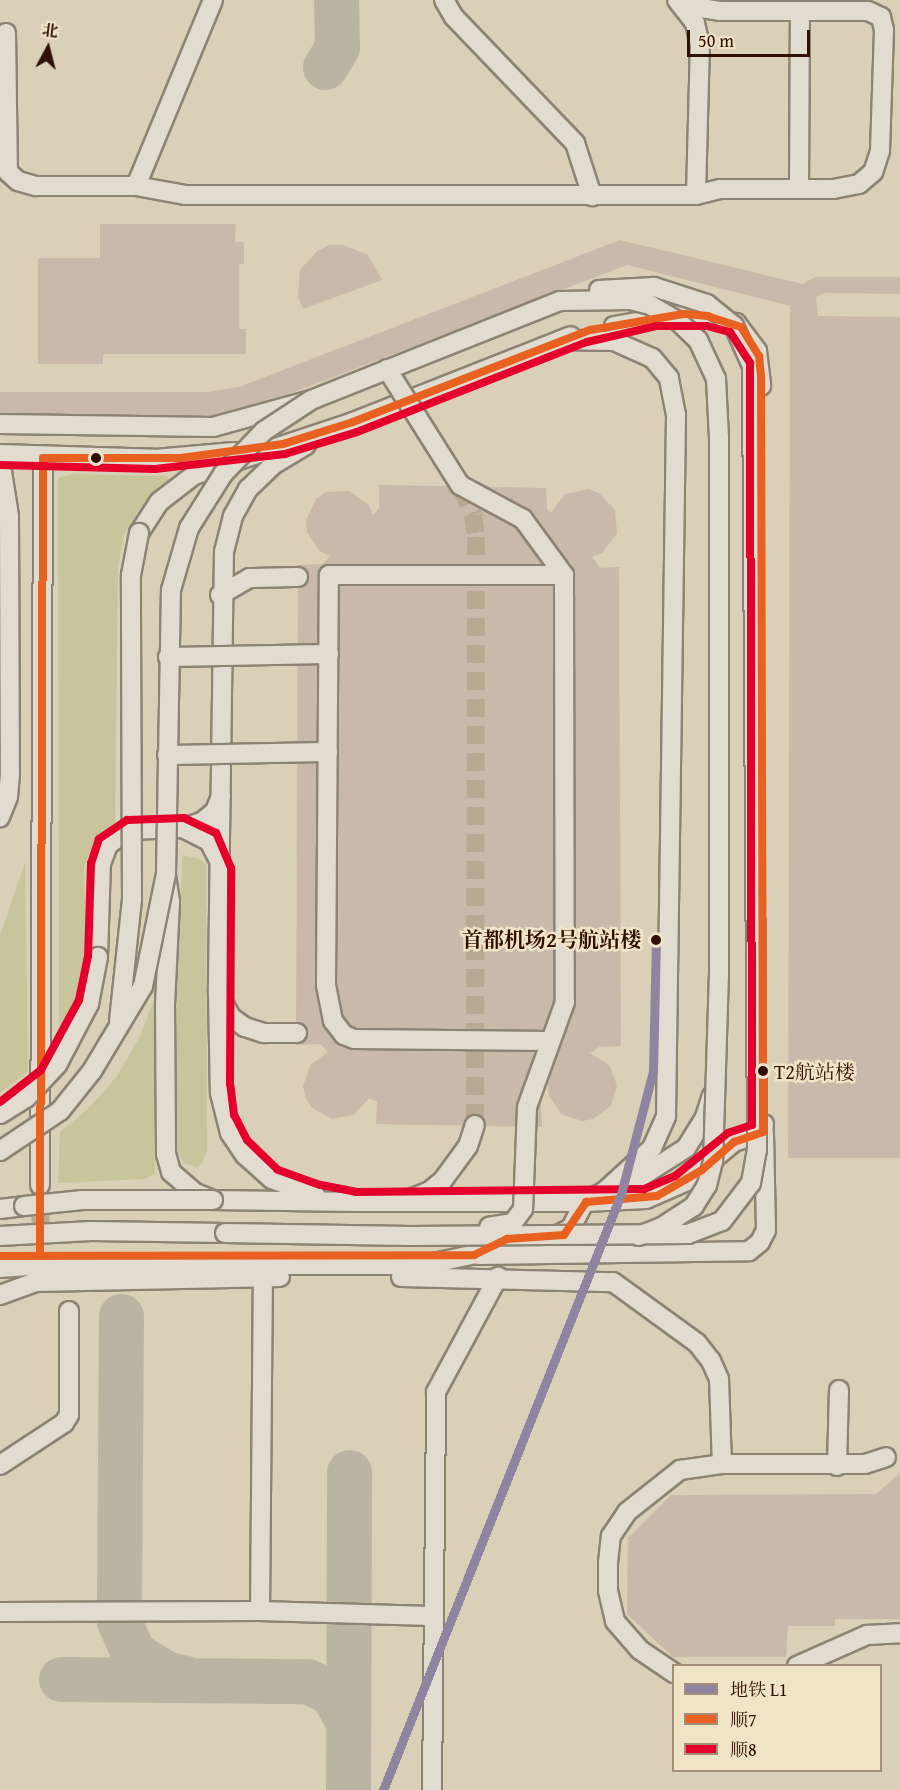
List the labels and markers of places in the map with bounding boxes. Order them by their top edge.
unlabelled marker [90,452,102,464]
place label: 首都机场2号航站楼 [462,927,641,953]
marker: 首都机场2号航站楼 [646,930,666,950]
place label: T2航站楼 [774,1059,855,1083]
marker: T2航站楼 [757,1065,769,1077]

